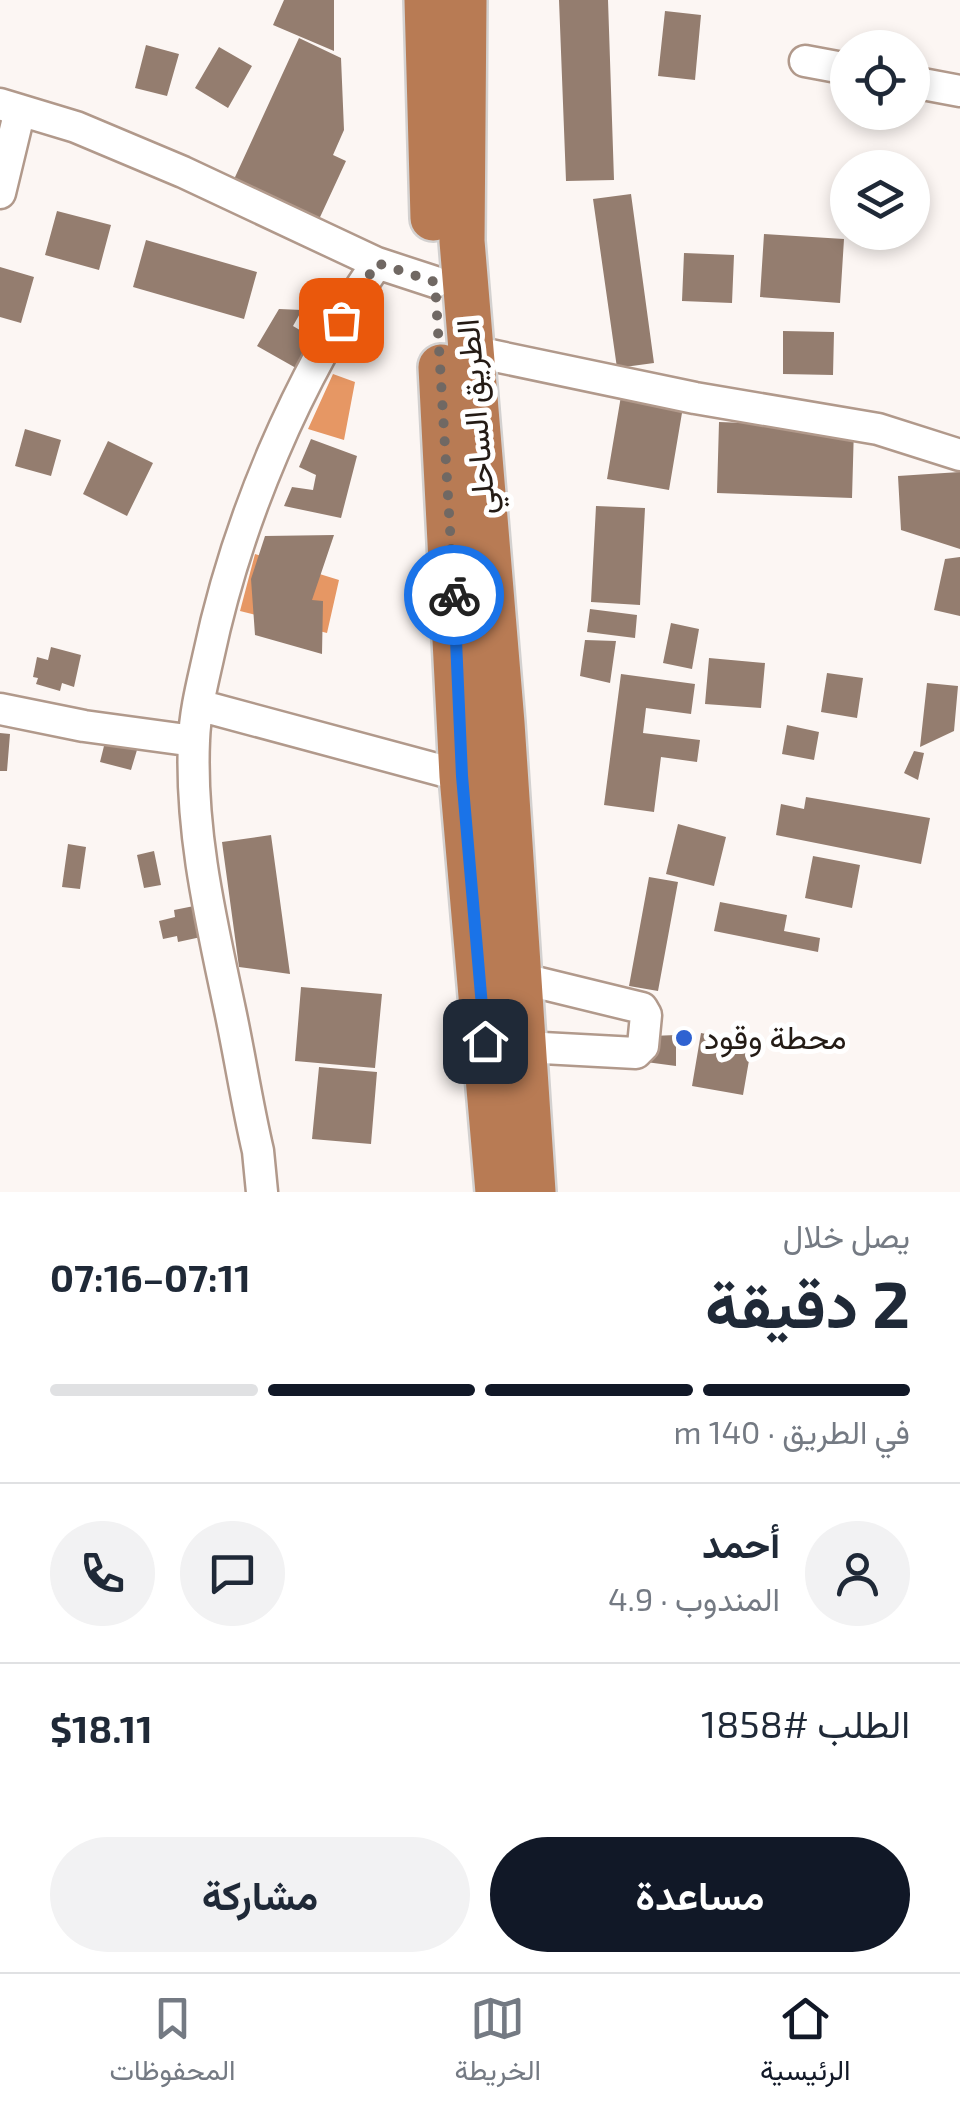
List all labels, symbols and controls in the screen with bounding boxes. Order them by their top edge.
map controls [830,30,930,250]
button: locate [830,30,930,130]
button: layers [830,150,930,250]
pin [299,278,384,363]
icon: bag [314,293,369,348]
street label: الطريق الساحلي [447,317,510,517]
courier [404,545,504,645]
icon: bike [427,568,482,623]
pin [443,999,528,1084]
icon: home [458,1014,513,1069]
place label: محطة وقود [704,1017,847,1058]
marker: محطة وقود [673,1027,695,1049]
text: يصل خلال [783,1216,910,1254]
text: 07:11–07:16 [50,1254,251,1300]
text: 2 دقيقة [705,1263,910,1341]
text: في الطريق · 140 m [674,1412,910,1450]
text: أحمد [702,1520,780,1566]
button: phone [50,1521,155,1626]
button: chat [180,1521,285,1626]
button: person [805,1521,910,1626]
text: المندوب · 4.9 [608,1579,780,1617]
text: الطلب #1858 [701,1700,910,1746]
text: $18.11 [50,1705,153,1751]
button: مشاركة [50,1837,470,1952]
button: مساعدة [490,1837,910,1952]
tab: المحفوظات [109,1991,236,2095]
tab: الخريطة [455,1991,541,2095]
tab: الرئيسية [760,1991,851,2095]

